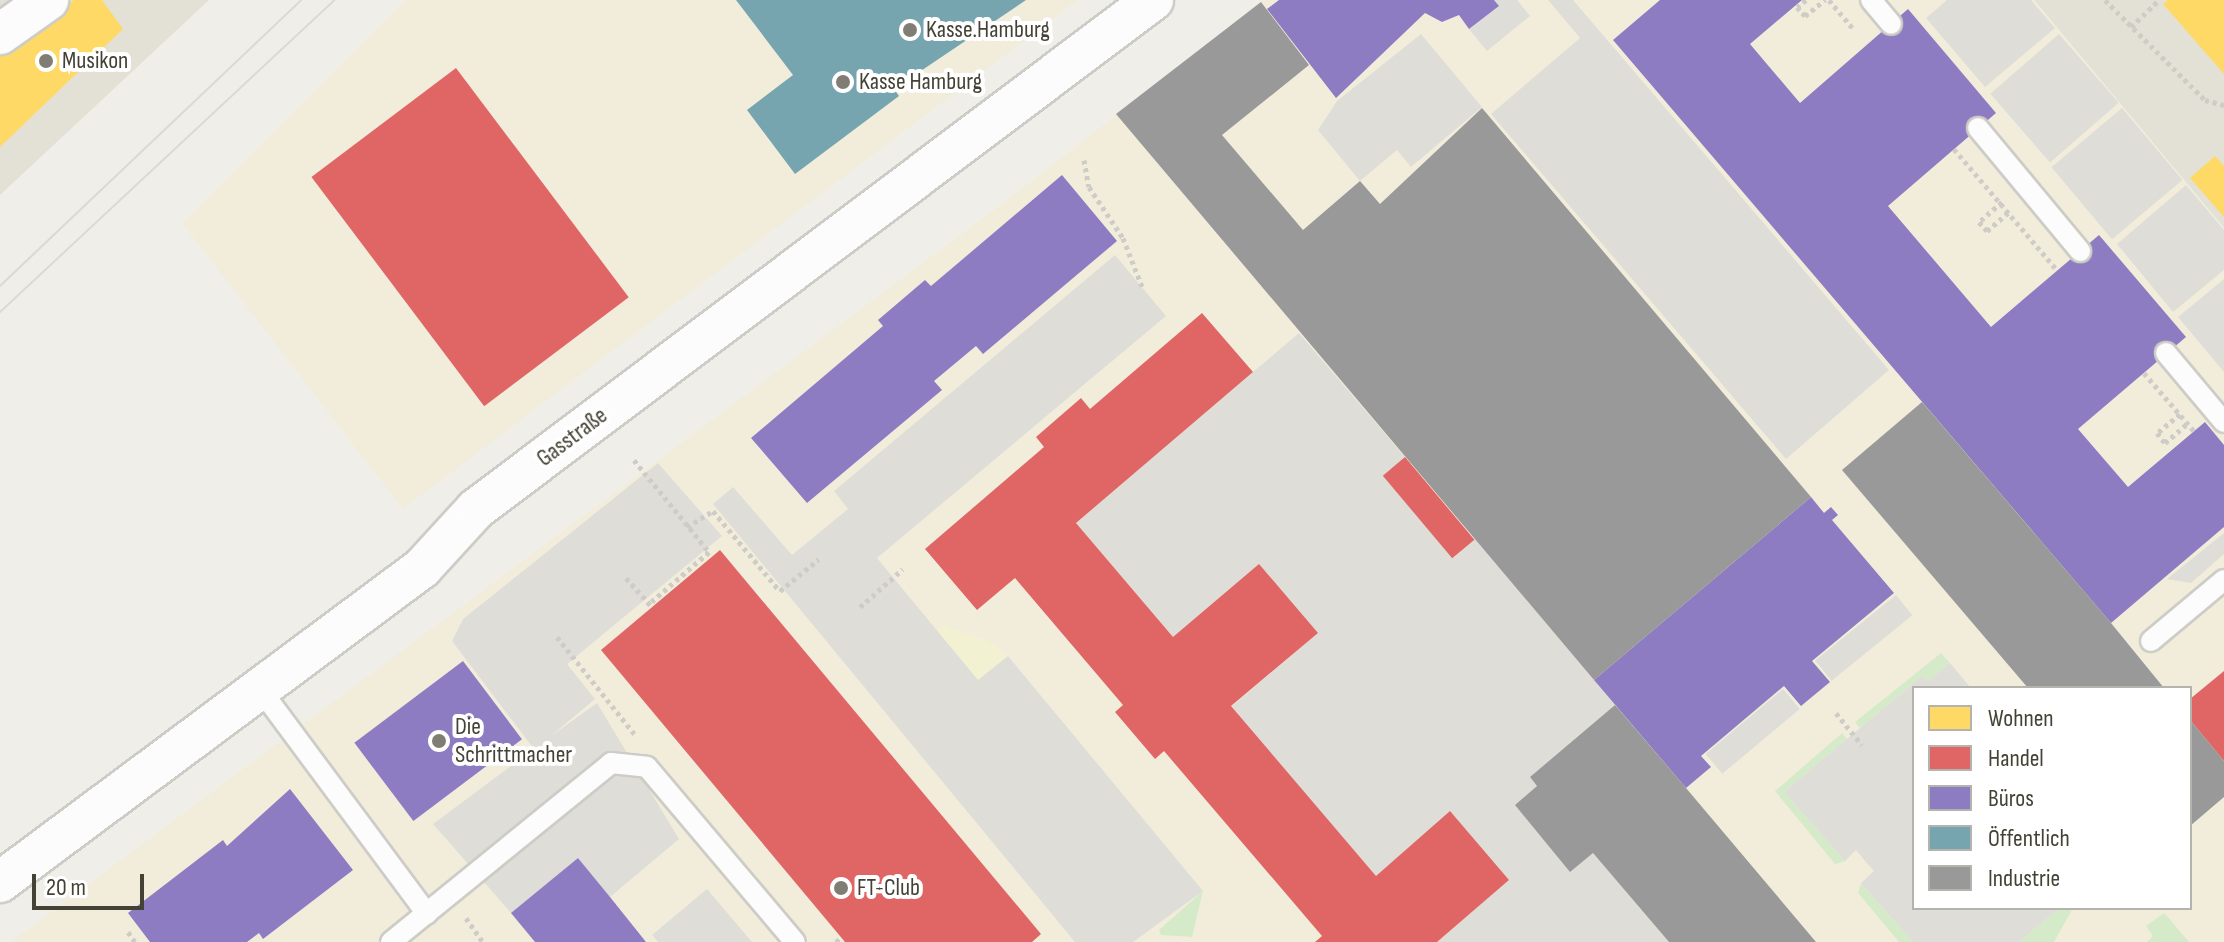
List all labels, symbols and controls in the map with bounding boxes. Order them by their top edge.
place label: Kasse.Hamburg [926,16,1050,44]
marker: Kasse.Hamburg [901,21,919,39]
place label: Musikon [62,47,128,75]
marker: Musikon [37,52,55,70]
place label: Kasse Hamburg [859,68,982,96]
marker: Kasse Hamburg [834,73,852,91]
street label: Gasstraße [531,401,613,473]
legend [1912,686,2192,910]
text: Wohnen [1988,704,2054,733]
place label: Die Schrittmacher [455,713,572,769]
marker: Die Schrittmacher [430,732,448,750]
text: Handel [1988,744,2044,773]
text: Büros [1988,784,2034,813]
text: Öffentlich [1988,824,2070,853]
scale bar [36,858,148,908]
text: Industrie [1988,864,2060,893]
text: 20 m [46,873,86,902]
place label: FT-Club [857,874,920,902]
marker: FT-Club [832,879,850,897]

